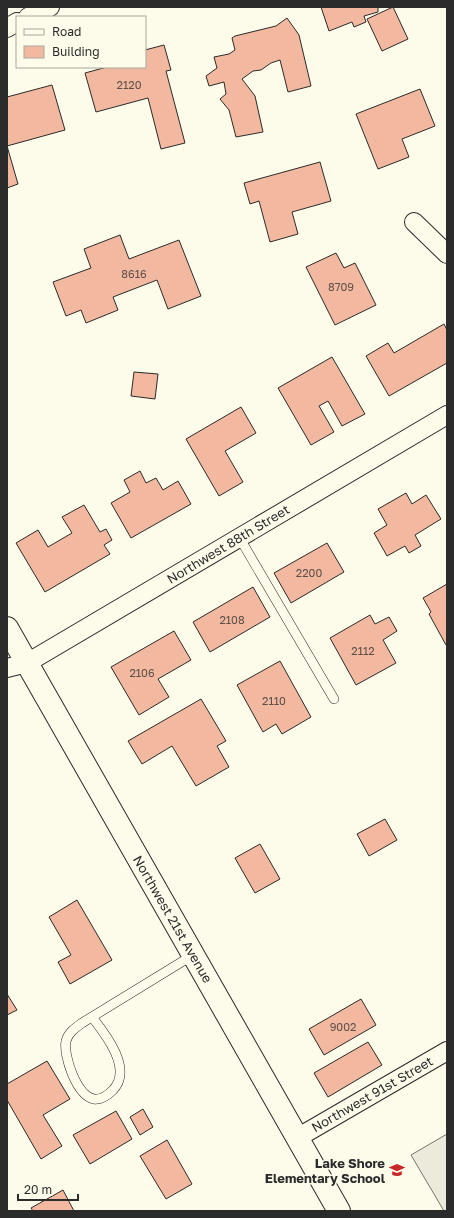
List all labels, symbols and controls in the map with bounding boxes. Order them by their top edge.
legend [16,16,146,68]
text: Road [52,24,81,39]
text: Building [52,44,100,59]
house number: 2120 [117,78,142,91]
house number: 8616 [121,267,147,280]
house number: 8709 [328,280,354,293]
street label: Northwest 88th Street [164,501,292,587]
house number: 2200 [296,566,322,579]
house number: 2108 [219,613,245,626]
house number: 2112 [351,644,375,657]
house number: 2106 [129,666,155,679]
house number: 2110 [262,694,286,707]
street label: Northwest 21st Avenue [130,852,216,986]
house number: 9002 [330,1020,356,1033]
street label: Northwest 91st Street [309,1053,435,1135]
place label: Lake Shore Elementary School [265,1155,386,1186]
school or university icon: Lake Shore Elementary School [388,1161,406,1179]
scale bar [18,1176,78,1202]
text: 20 m [24,1182,52,1197]

